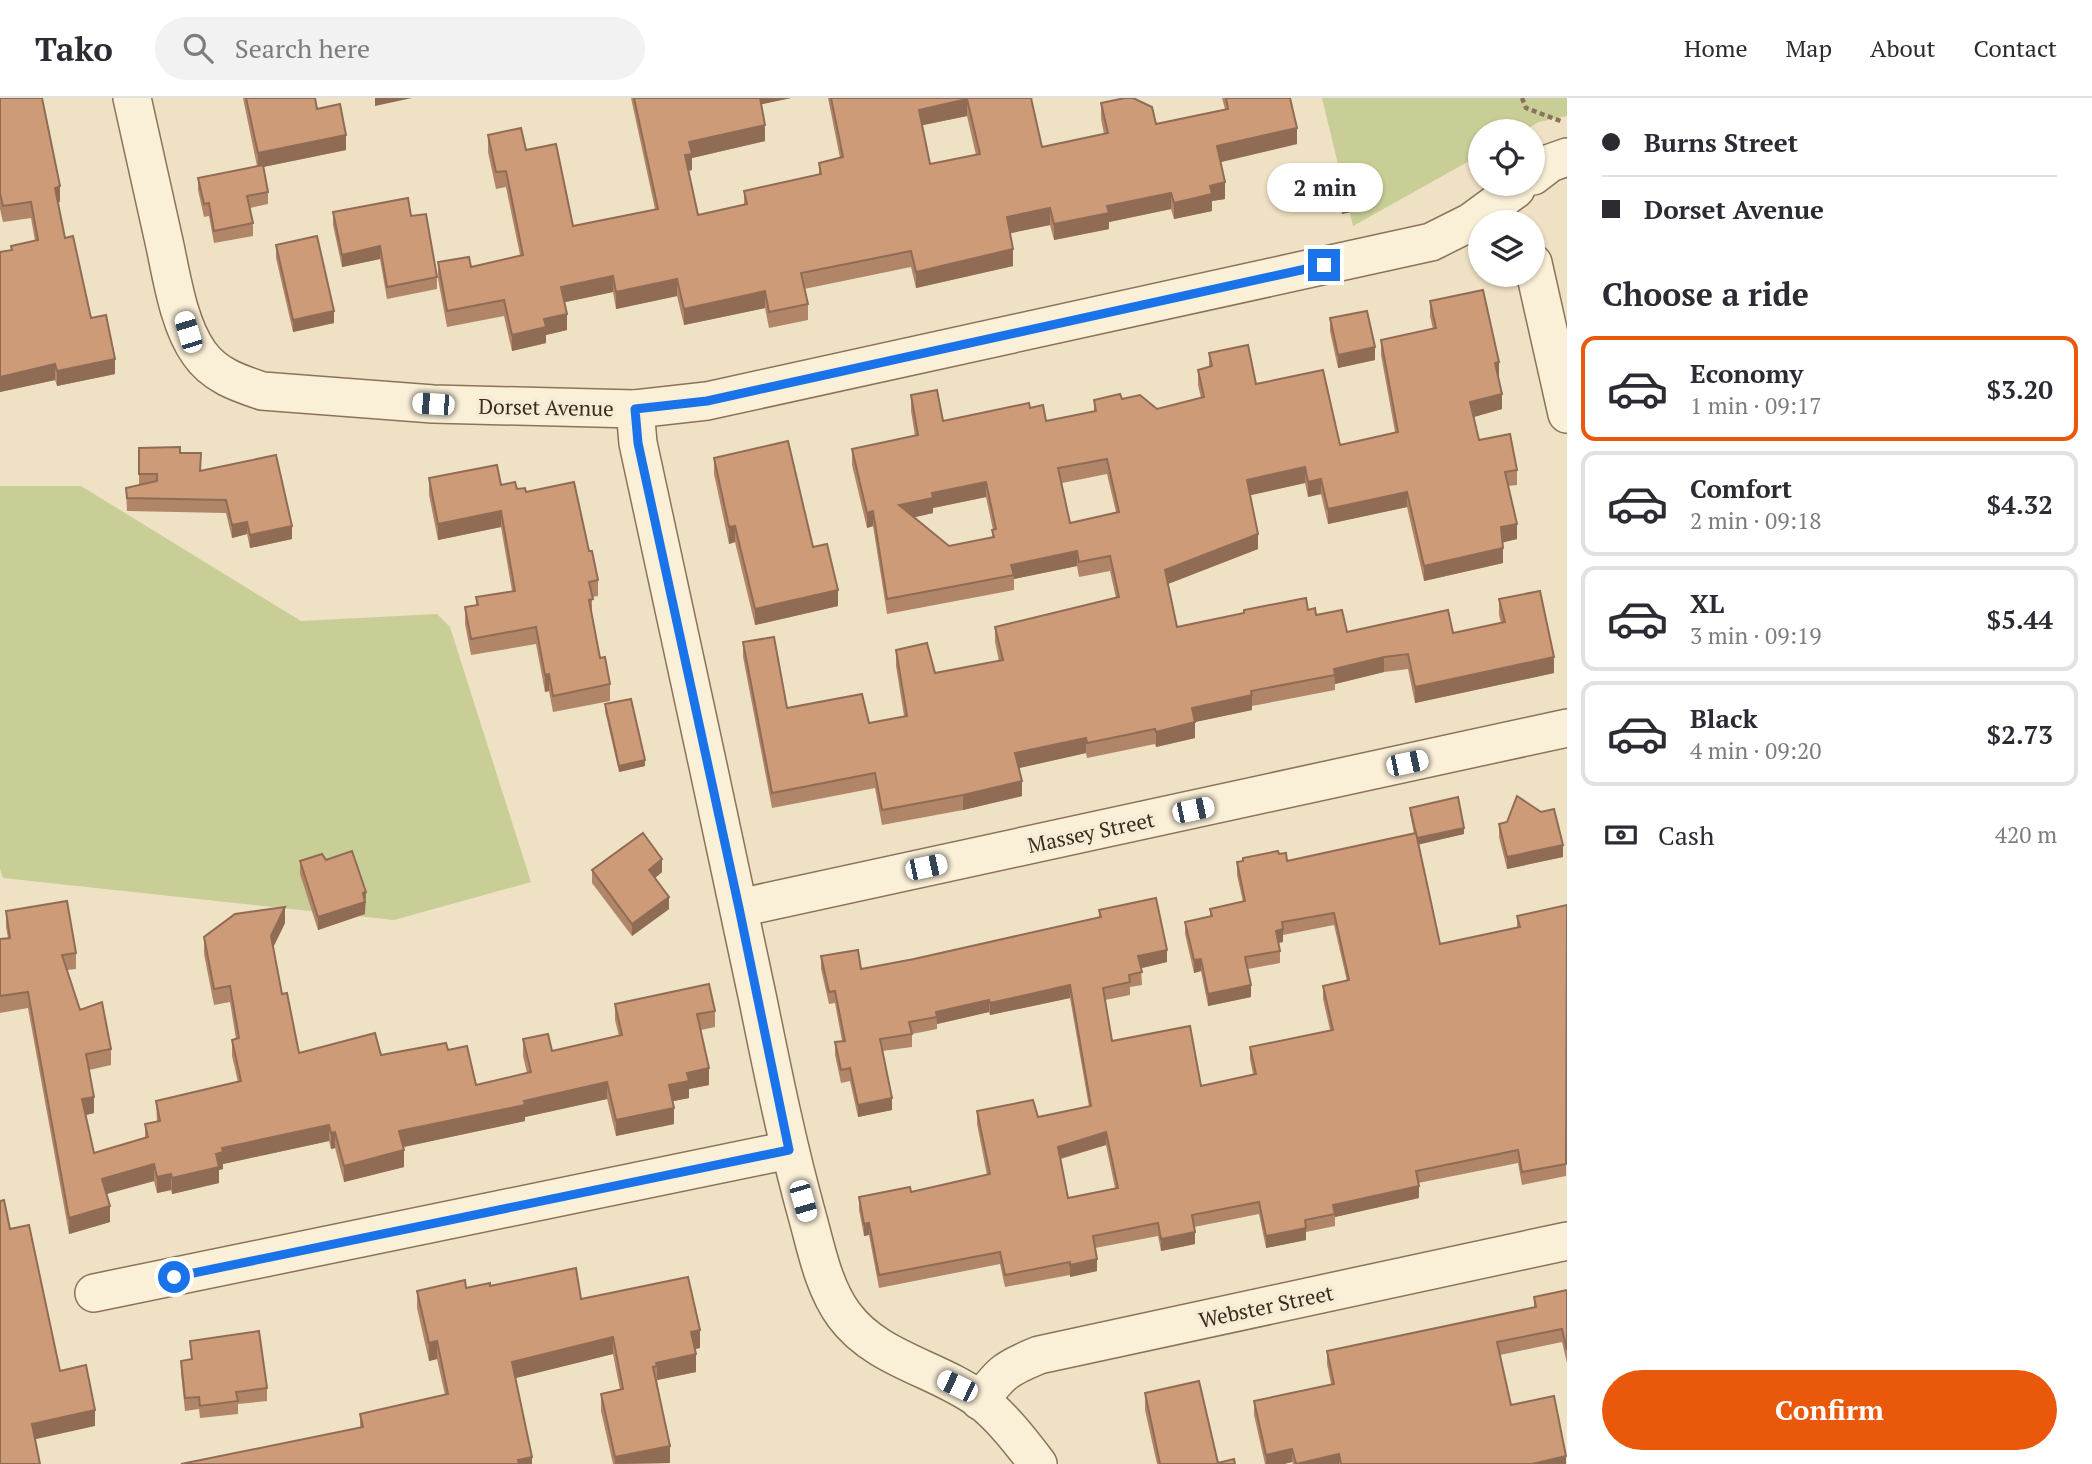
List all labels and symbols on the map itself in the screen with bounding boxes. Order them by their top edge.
callout: 2 min [1266,164,1382,212]
route end [1308,249,1340,281]
car [172,309,205,355]
car [412,392,455,416]
street label: Dorset Avenue [478,392,614,422]
car [1385,748,1430,778]
car [1171,795,1216,825]
street label: Massey Street [1025,805,1157,859]
car [904,852,949,882]
car [788,1178,819,1224]
route start [158,1261,190,1293]
street label: Webster Street [1196,1278,1336,1334]
car [934,1367,981,1405]

